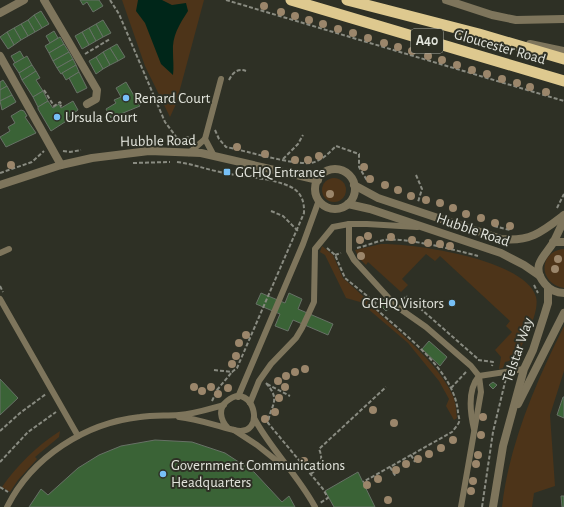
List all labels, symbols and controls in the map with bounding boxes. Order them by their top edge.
street label: Gloucester Road [453,27,548,67]
road number: A40 [411,29,443,53]
place label: Renard Court [134,91,211,106]
marker: Renard Court [121,93,131,103]
place label: Ursula Court [65,110,137,125]
marker: Ursula Court [52,112,62,122]
street label: Hubble Road [120,133,196,149]
place label: GCHQ Entrance [235,165,325,180]
marker: GCHQ Entrance [222,167,232,177]
street label: Hubble Road [435,211,512,250]
place label: GCHQ Visitors [362,296,444,311]
marker: GCHQ Visitors [447,298,457,308]
street label: Telstar Way [500,315,536,384]
place label: Government Communications Headquarters [171,458,345,490]
marker: Government Communications Headquarters [158,469,168,479]

